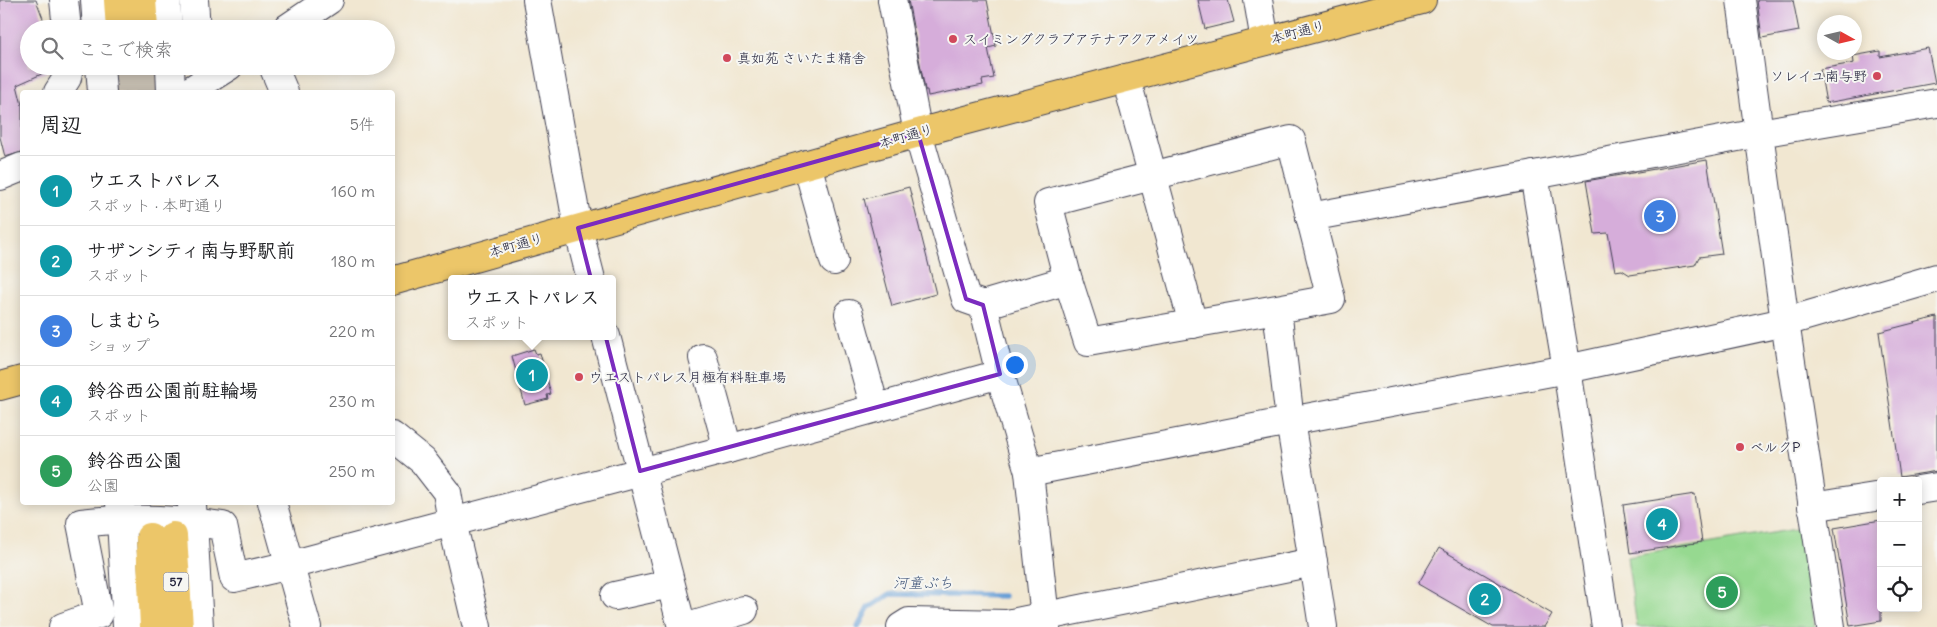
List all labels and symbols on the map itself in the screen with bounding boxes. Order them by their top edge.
north arrow [1817,15,1862,60]
street label: 本町通り [1269,16,1327,48]
place label: スイミングクラブアテナアクアメイツ [963,30,1199,48]
marker: スイミングクラブアテナアクアメイツ [947,33,959,45]
place label: 真如苑 さいたま精舎 [737,49,866,67]
marker: 真如苑 さいたま精舎 [721,52,733,64]
place label: ソレイユ南与野 [1770,67,1867,85]
marker: ソレイユ南与野 [1871,70,1883,82]
street label: 本町通り [877,120,935,152]
pin: 3 [1644,197,1676,235]
street label: 本町通り [487,229,545,261]
your location [1002,352,1028,378]
pin: 1 [516,356,548,394]
place label: ウエストパレス月極有料駐車場 [589,368,786,386]
marker: ウエストパレス月極有料駐車場 [573,371,585,383]
place label: ベルクP [1750,438,1800,456]
marker: ベルクP [1734,441,1746,453]
pin: 4 [1646,505,1678,543]
road number: 57 [164,572,188,592]
water label: 河童ぶち [893,573,953,592]
pin: 5 [1706,573,1738,611]
pin: 2 [1469,580,1501,618]

